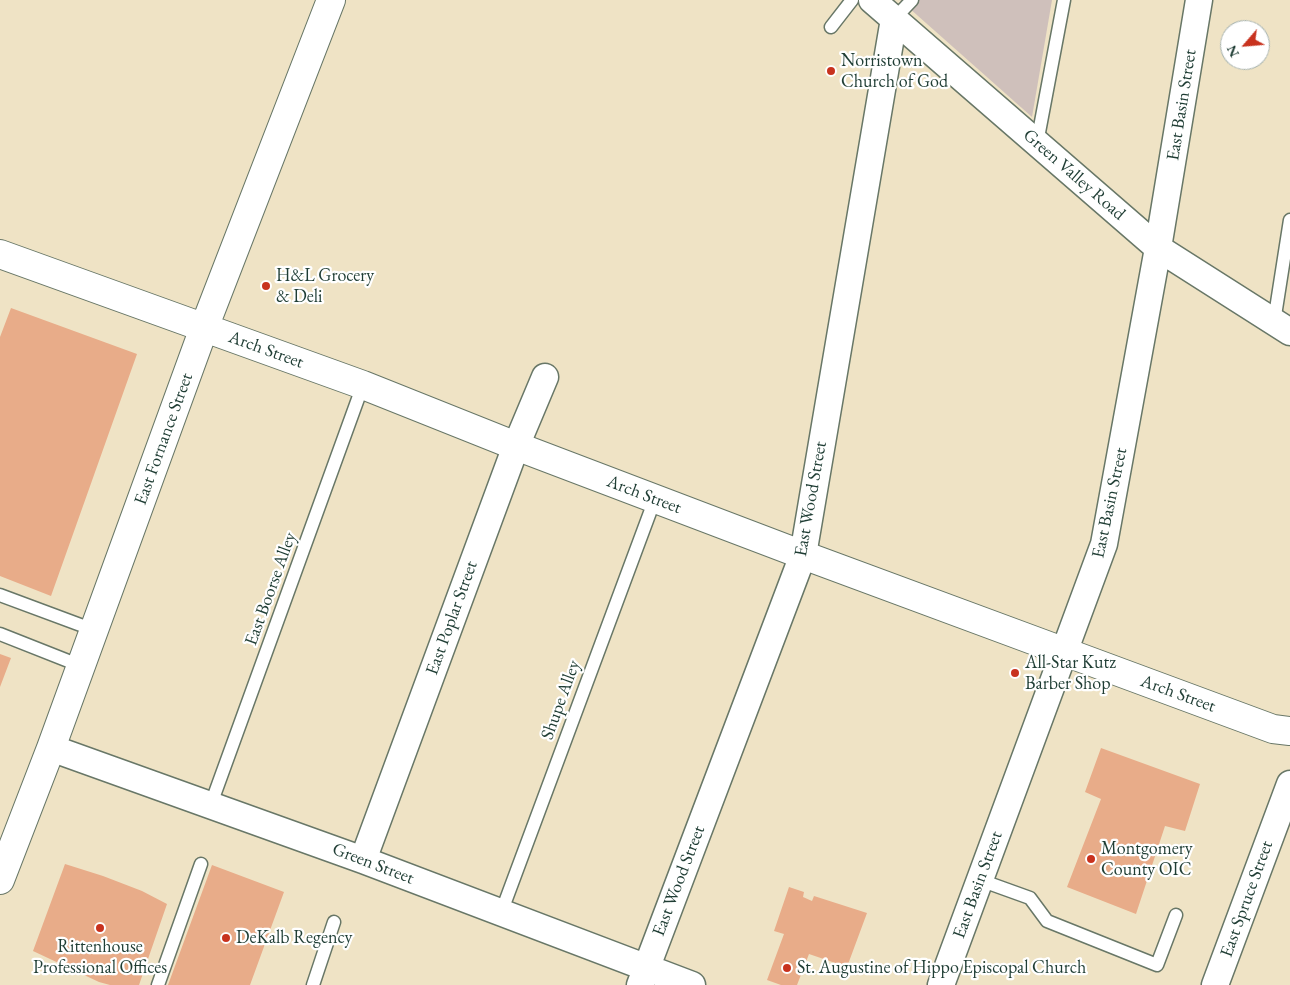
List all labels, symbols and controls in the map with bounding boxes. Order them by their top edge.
north arrow [1220,20,1270,70]
text: N [1222,42,1243,60]
street label: East Basin Street [1163,48,1201,162]
place label: Norristown Church of God [841,50,948,92]
marker: Norristown Church of God [825,65,837,77]
street label: Green Valley Road [1018,125,1130,225]
place label: H&L Grocery & Deli [276,265,374,308]
marker: H&L Grocery & Deli [260,280,272,292]
street label: Arch Street [226,326,306,374]
street label: East Fornance Street [130,370,198,508]
street label: East Wood Street [790,440,832,558]
street label: East Basin Street [1088,446,1132,560]
street label: Arch Street [604,471,684,519]
street label: East Boorse Alley [241,529,301,649]
street label: East Poplar Street [421,558,483,678]
place label: All-Star Kutz Barber Shop [1025,652,1116,694]
street label: Shupe Alley [537,657,585,743]
marker: All-Star Kutz Barber Shop [1009,667,1021,679]
street label: Arch Street [1138,670,1218,718]
street label: East Wood Street [648,823,710,939]
street label: East Basin Street [949,828,1007,942]
place label: Montgomery County OIC [1101,838,1193,881]
street label: East Spruce Street [1216,838,1278,960]
street label: Green Street [329,839,417,889]
marker: Montgomery County OIC [1085,853,1097,865]
marker: Rittenhouse Professional Offices [94,922,106,934]
place label: DeKalb Regency [236,927,352,949]
marker: DeKalb Regency [220,932,232,944]
place label: Rittenhouse Professional Offices [33,936,167,979]
place label: St. Augustine of Hippo Episcopal Church [797,957,1086,979]
marker: St. Augustine of Hippo Episcopal Church [781,962,793,974]

